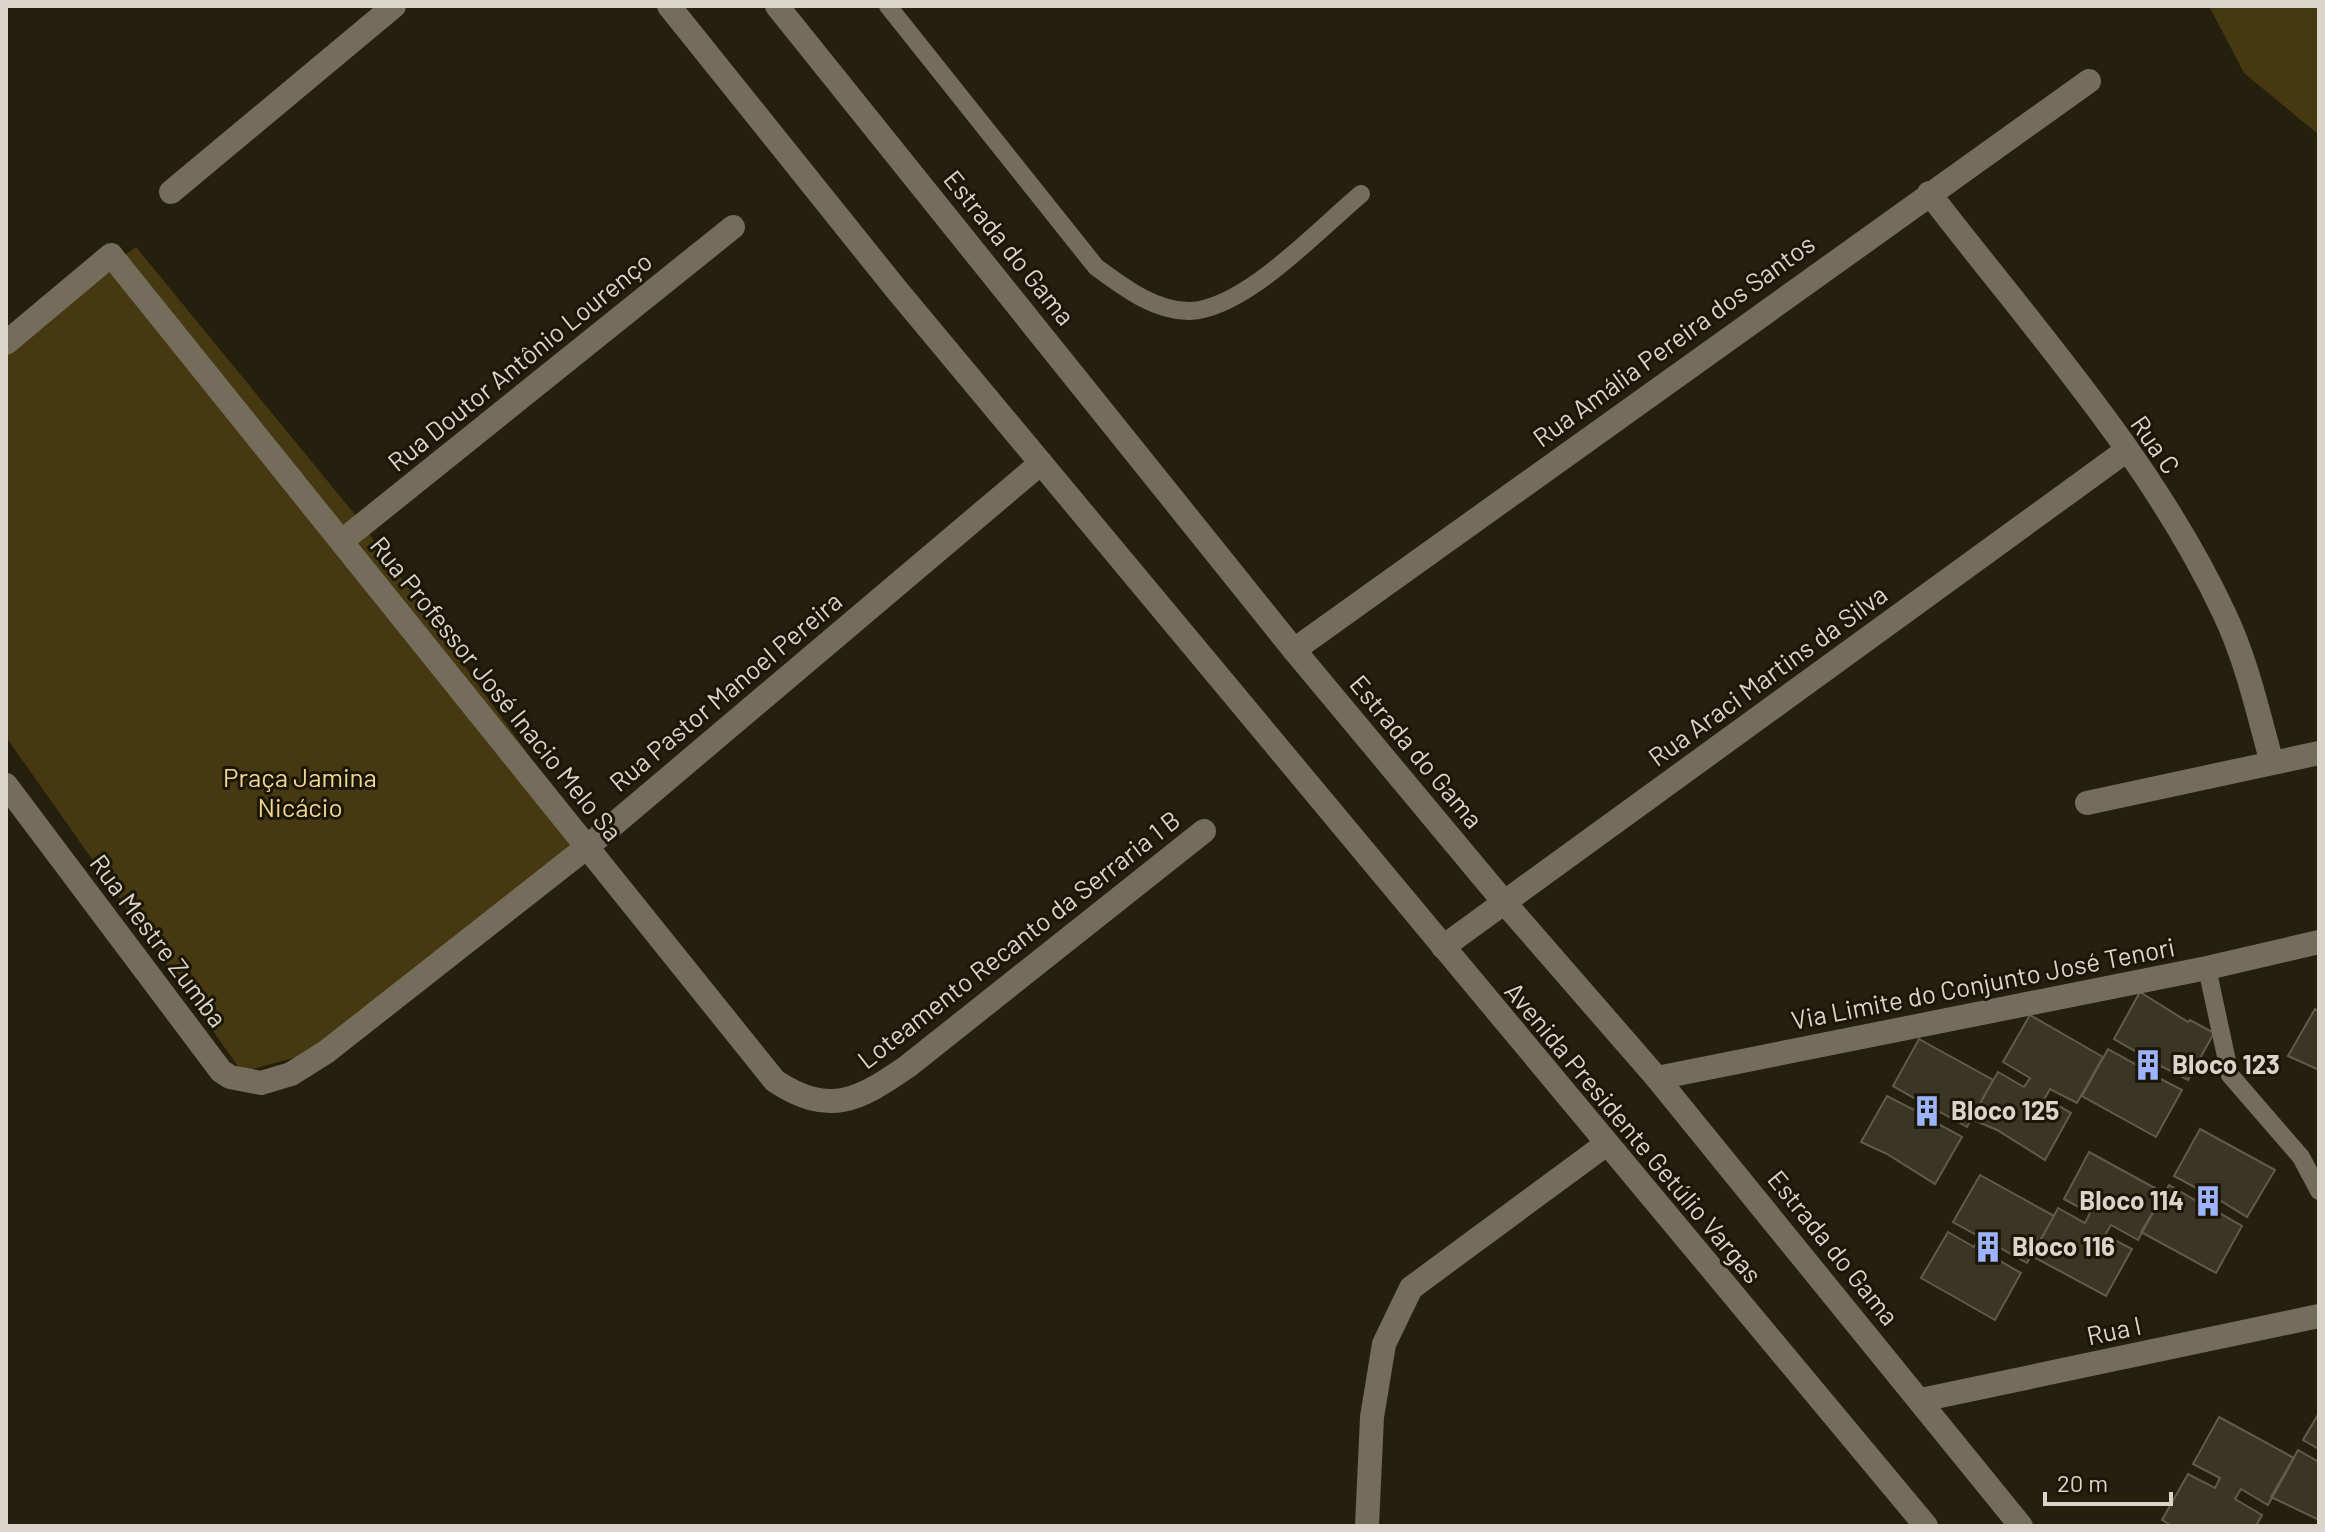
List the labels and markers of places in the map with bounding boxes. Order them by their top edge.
building icon: Bloco 123 [2131,1048,2165,1082]
place label: Bloco 123 [2172,1048,2280,1079]
building icon: Bloco 125 [1910,1094,1944,1128]
place label: Bloco 125 [1951,1094,2059,1125]
place label: Bloco 114 [2079,1184,2184,1215]
building icon: Bloco 114 [2191,1184,2225,1218]
building icon: Bloco 116 [1971,1230,2005,1264]
place label: Bloco 116 [2012,1230,2115,1261]

